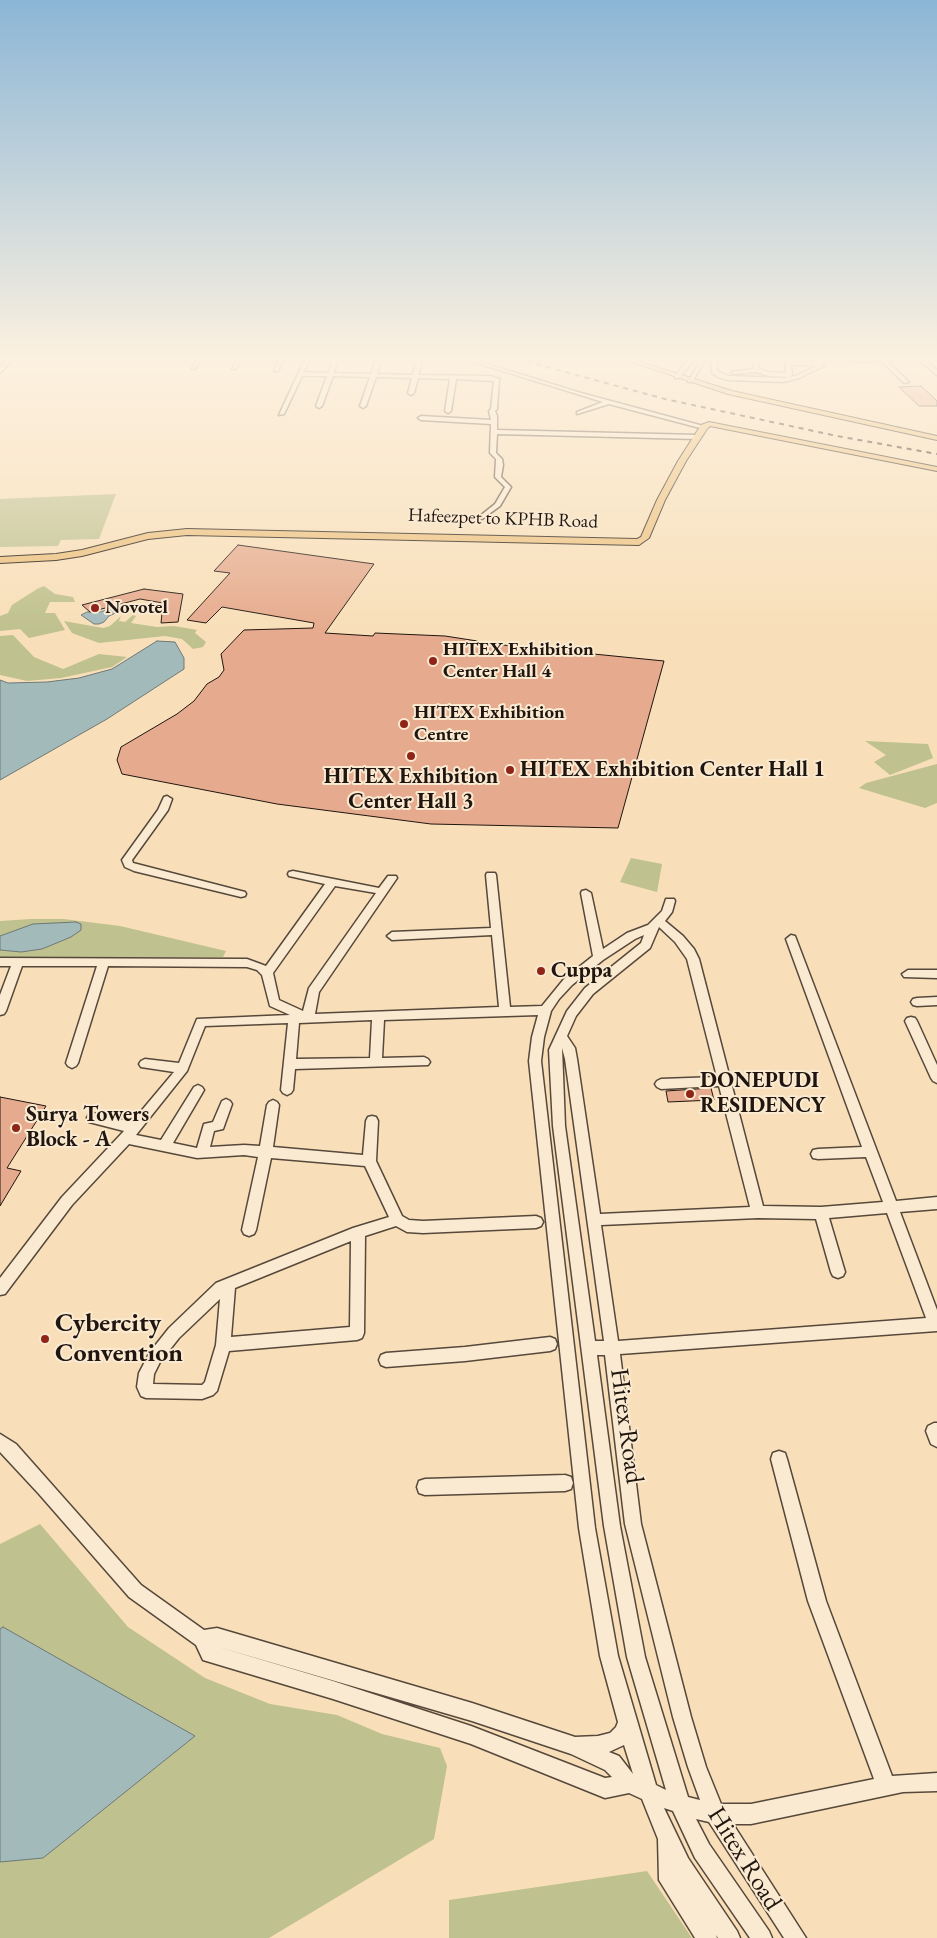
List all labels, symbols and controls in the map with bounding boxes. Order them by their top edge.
street label: Hafeezpet to KPHB Road [408,504,598,534]
place label: Novotel [105,597,168,619]
marker: Novotel [89,602,101,614]
place label: HITEX Exhibition Center Hall 4 [443,639,594,683]
marker: HITEX Exhibition Center Hall 4 [427,655,439,667]
place label: HITEX Exhibition Centre [414,702,565,746]
marker: HITEX Exhibition Centre [398,718,410,730]
marker: HITEX Exhibition Center Hall 3 [405,750,417,762]
place label: HITEX Exhibition Center Hall 1 [520,757,825,783]
place label: HITEX Exhibition Center Hall 3 [324,764,498,816]
marker: HITEX Exhibition Center Hall 1 [504,764,516,776]
place label: Cuppa [551,958,612,984]
marker: Cuppa [535,965,547,977]
place label: DONEPUDI RESIDENCY [700,1068,825,1120]
marker: DONEPUDI RESIDENCY [684,1088,696,1100]
place label: Surya Towers Block - A [26,1102,149,1154]
marker: Surya Towers Block - A [10,1122,22,1134]
place label: Cybercity Convention [55,1308,183,1370]
marker: Cybercity Convention [39,1333,51,1345]
street label: Hitex Road [602,1366,650,1486]
street label: Hitex Road [700,1801,788,1917]

